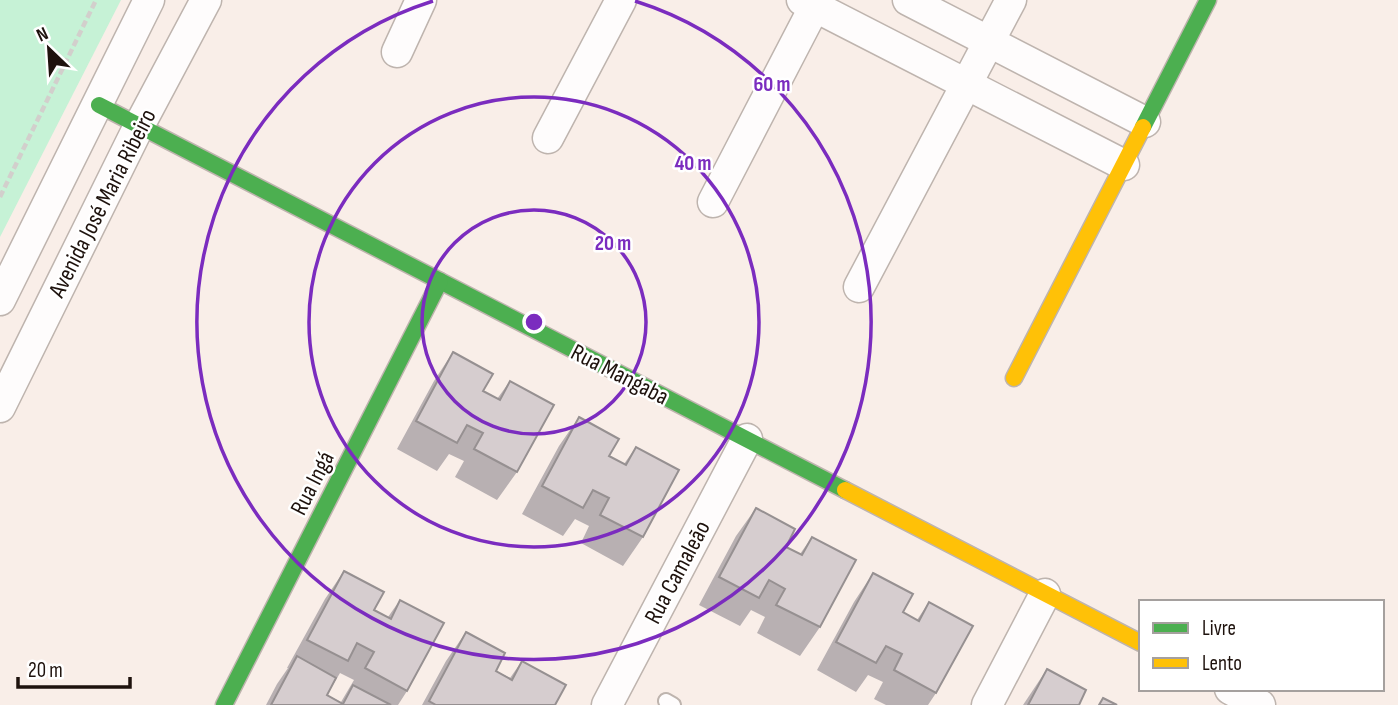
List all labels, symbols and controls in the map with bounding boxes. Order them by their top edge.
north arrow [14,14,84,84]
text: N [33,22,52,48]
text: 60 m [753,72,791,97]
street label: Avenida José Maria Ribeiro [42,104,162,303]
text: 40 m [675,151,711,176]
text: 20 m [595,231,631,256]
centre of rings [522,310,546,334]
street label: Rua Mangaba [566,338,673,411]
street label: Rua Ingá [284,446,341,520]
street label: Rua Camaleão [638,516,717,629]
legend [1139,600,1384,691]
text: Livre [1202,616,1236,641]
scale bar [18,646,130,690]
text: Lento [1202,651,1242,676]
text: 20 m [28,658,63,683]

